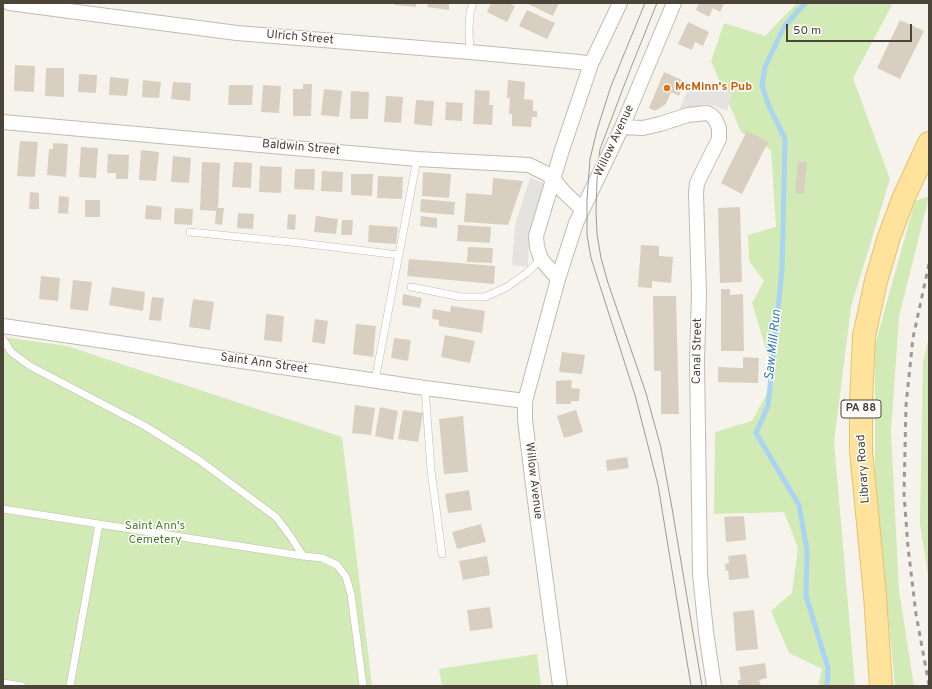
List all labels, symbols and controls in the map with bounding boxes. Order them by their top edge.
scale bar [788,16,914,42]
text: 50 m [793,23,821,39]
street label: Ulrich Street [266,28,334,48]
place label: McMinn's Pub [675,81,752,95]
marker: McMinn's Pub [662,83,672,93]
street label: Willow Avenue [592,103,638,179]
street label: Baldwin Street [261,137,341,159]
water label: Saw Mill Run [763,309,785,381]
street label: Canal Street [690,318,706,384]
street label: Saint Ann Street [219,351,309,377]
road number: PA 88 [841,400,881,418]
street label: Library Road [854,434,874,504]
street label: Willow Avenue [521,442,545,520]
park label: Saint Ann's Cemetery [125,520,185,548]

